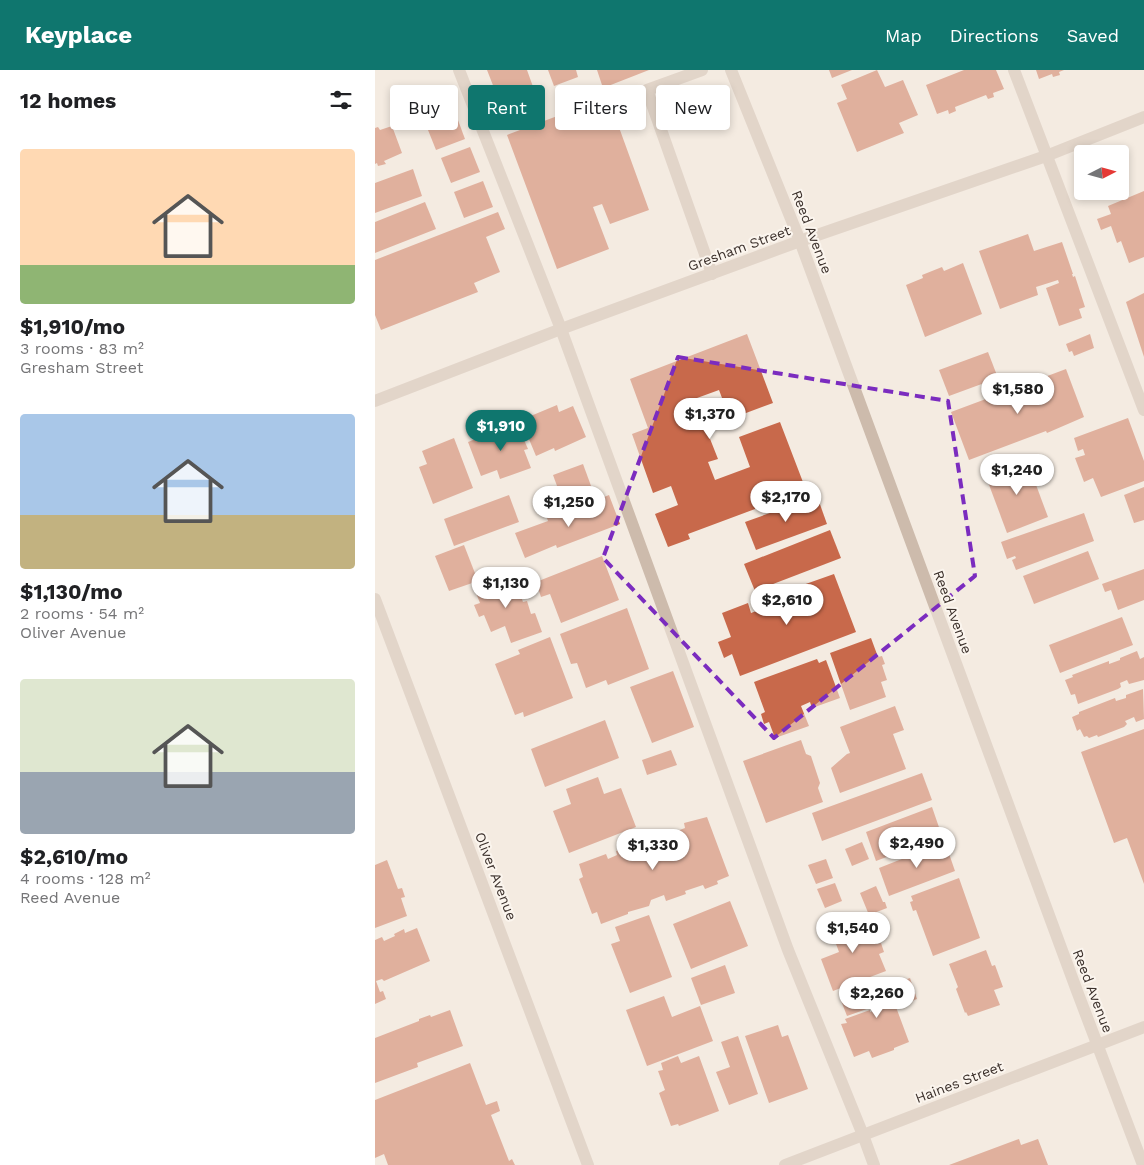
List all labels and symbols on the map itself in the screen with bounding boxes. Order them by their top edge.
north arrow [1074,145,1129,200]
street label: Reed Avenue [789,188,835,276]
street label: Gresham Street [686,222,793,274]
pin: $1,580 [977,372,1059,415]
pin: $1,370 [669,398,751,440]
pin: $1,910 [460,410,542,452]
pin: $1,240 [976,454,1058,496]
pin: $2,170 [745,480,827,523]
pin: $1,250 [528,486,610,528]
pin: $1,130 [465,566,547,609]
street label: Reed Avenue [930,568,976,656]
pin: $2,610 [746,584,828,626]
pin: $2,490 [876,826,958,869]
pin: $1,330 [612,828,694,871]
street label: Oliver Avenue [472,830,520,922]
pin: $1,540 [812,912,894,954]
street label: Reed Avenue [1070,947,1116,1035]
pin: $2,260 [836,976,918,1019]
street label: Haines Street [913,1058,1005,1106]

